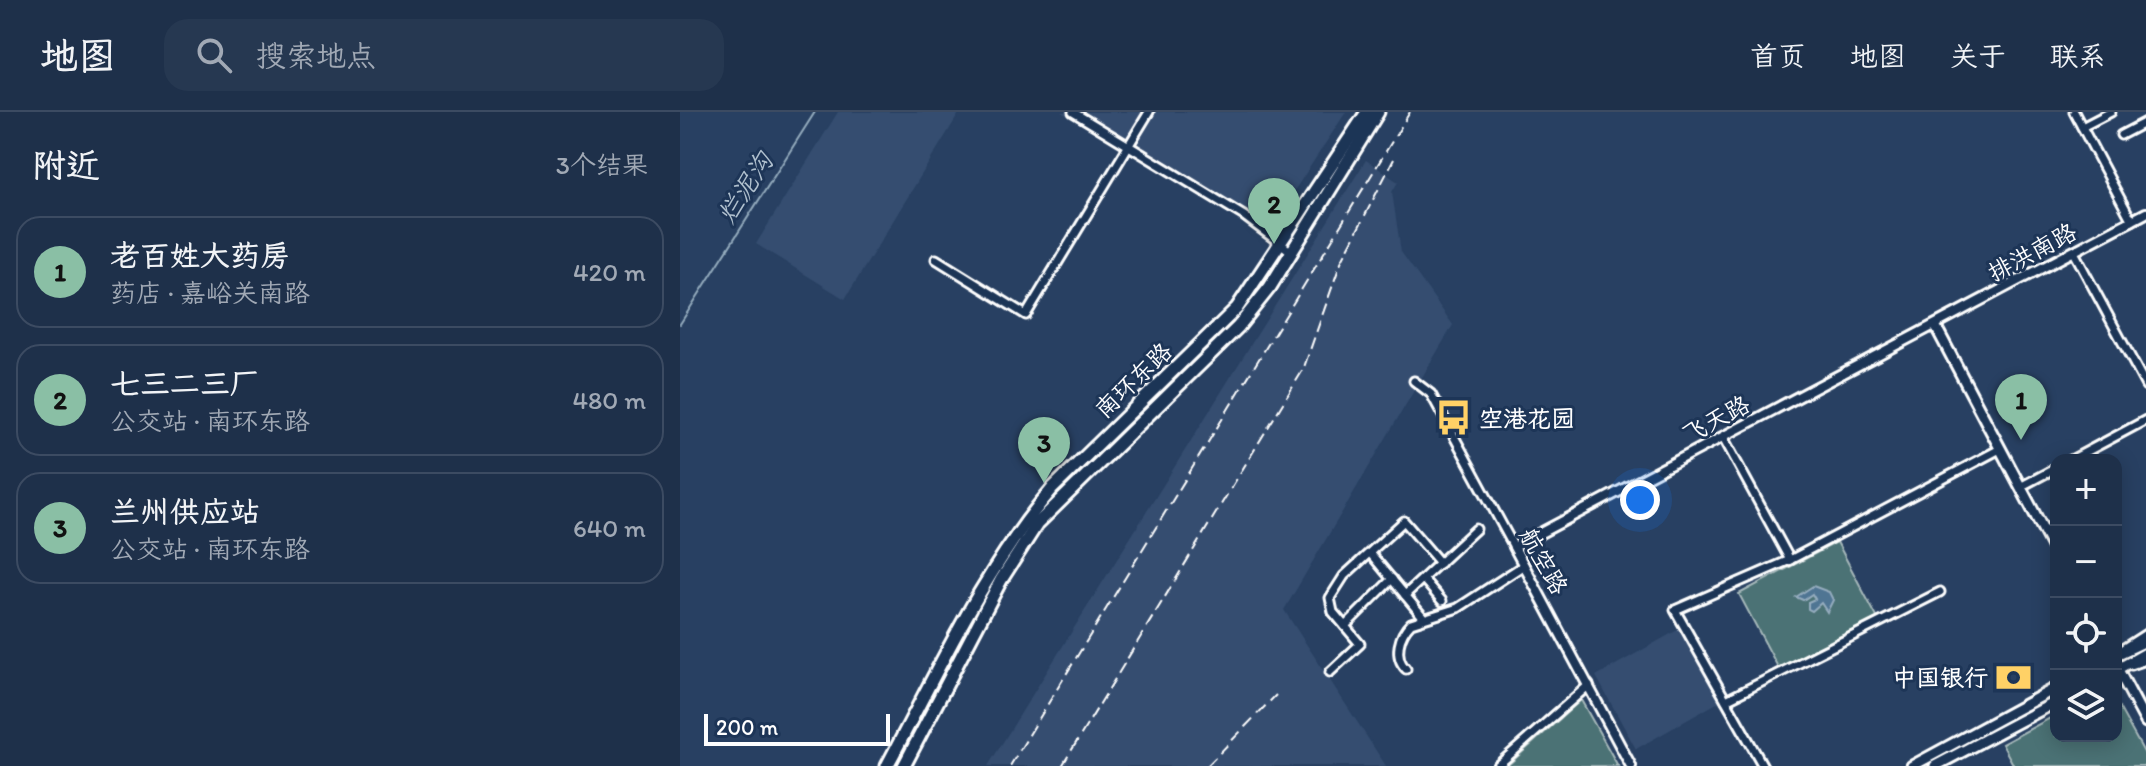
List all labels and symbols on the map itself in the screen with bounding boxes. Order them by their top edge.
water label: 烂泥沟 [710,145,781,229]
pin: 2 [1248,178,1300,244]
street label: 排洪南路 [1983,217,2081,287]
street label: 南环东路 [1088,336,1178,424]
pin: 1 [1995,374,2047,440]
street label: 飞天路 [1677,389,1755,449]
bus stop icon: 空港花园 [1434,399,1472,437]
place label: 空港花园 [1479,404,1575,433]
pin: 3 [1018,417,1070,483]
your location [1620,480,1660,520]
street label: 航空路 [1514,522,1574,600]
bank icon: 中国银行 [1995,658,2033,696]
place label: 中国银行 [1892,663,1988,692]
scale bar [704,710,890,746]

